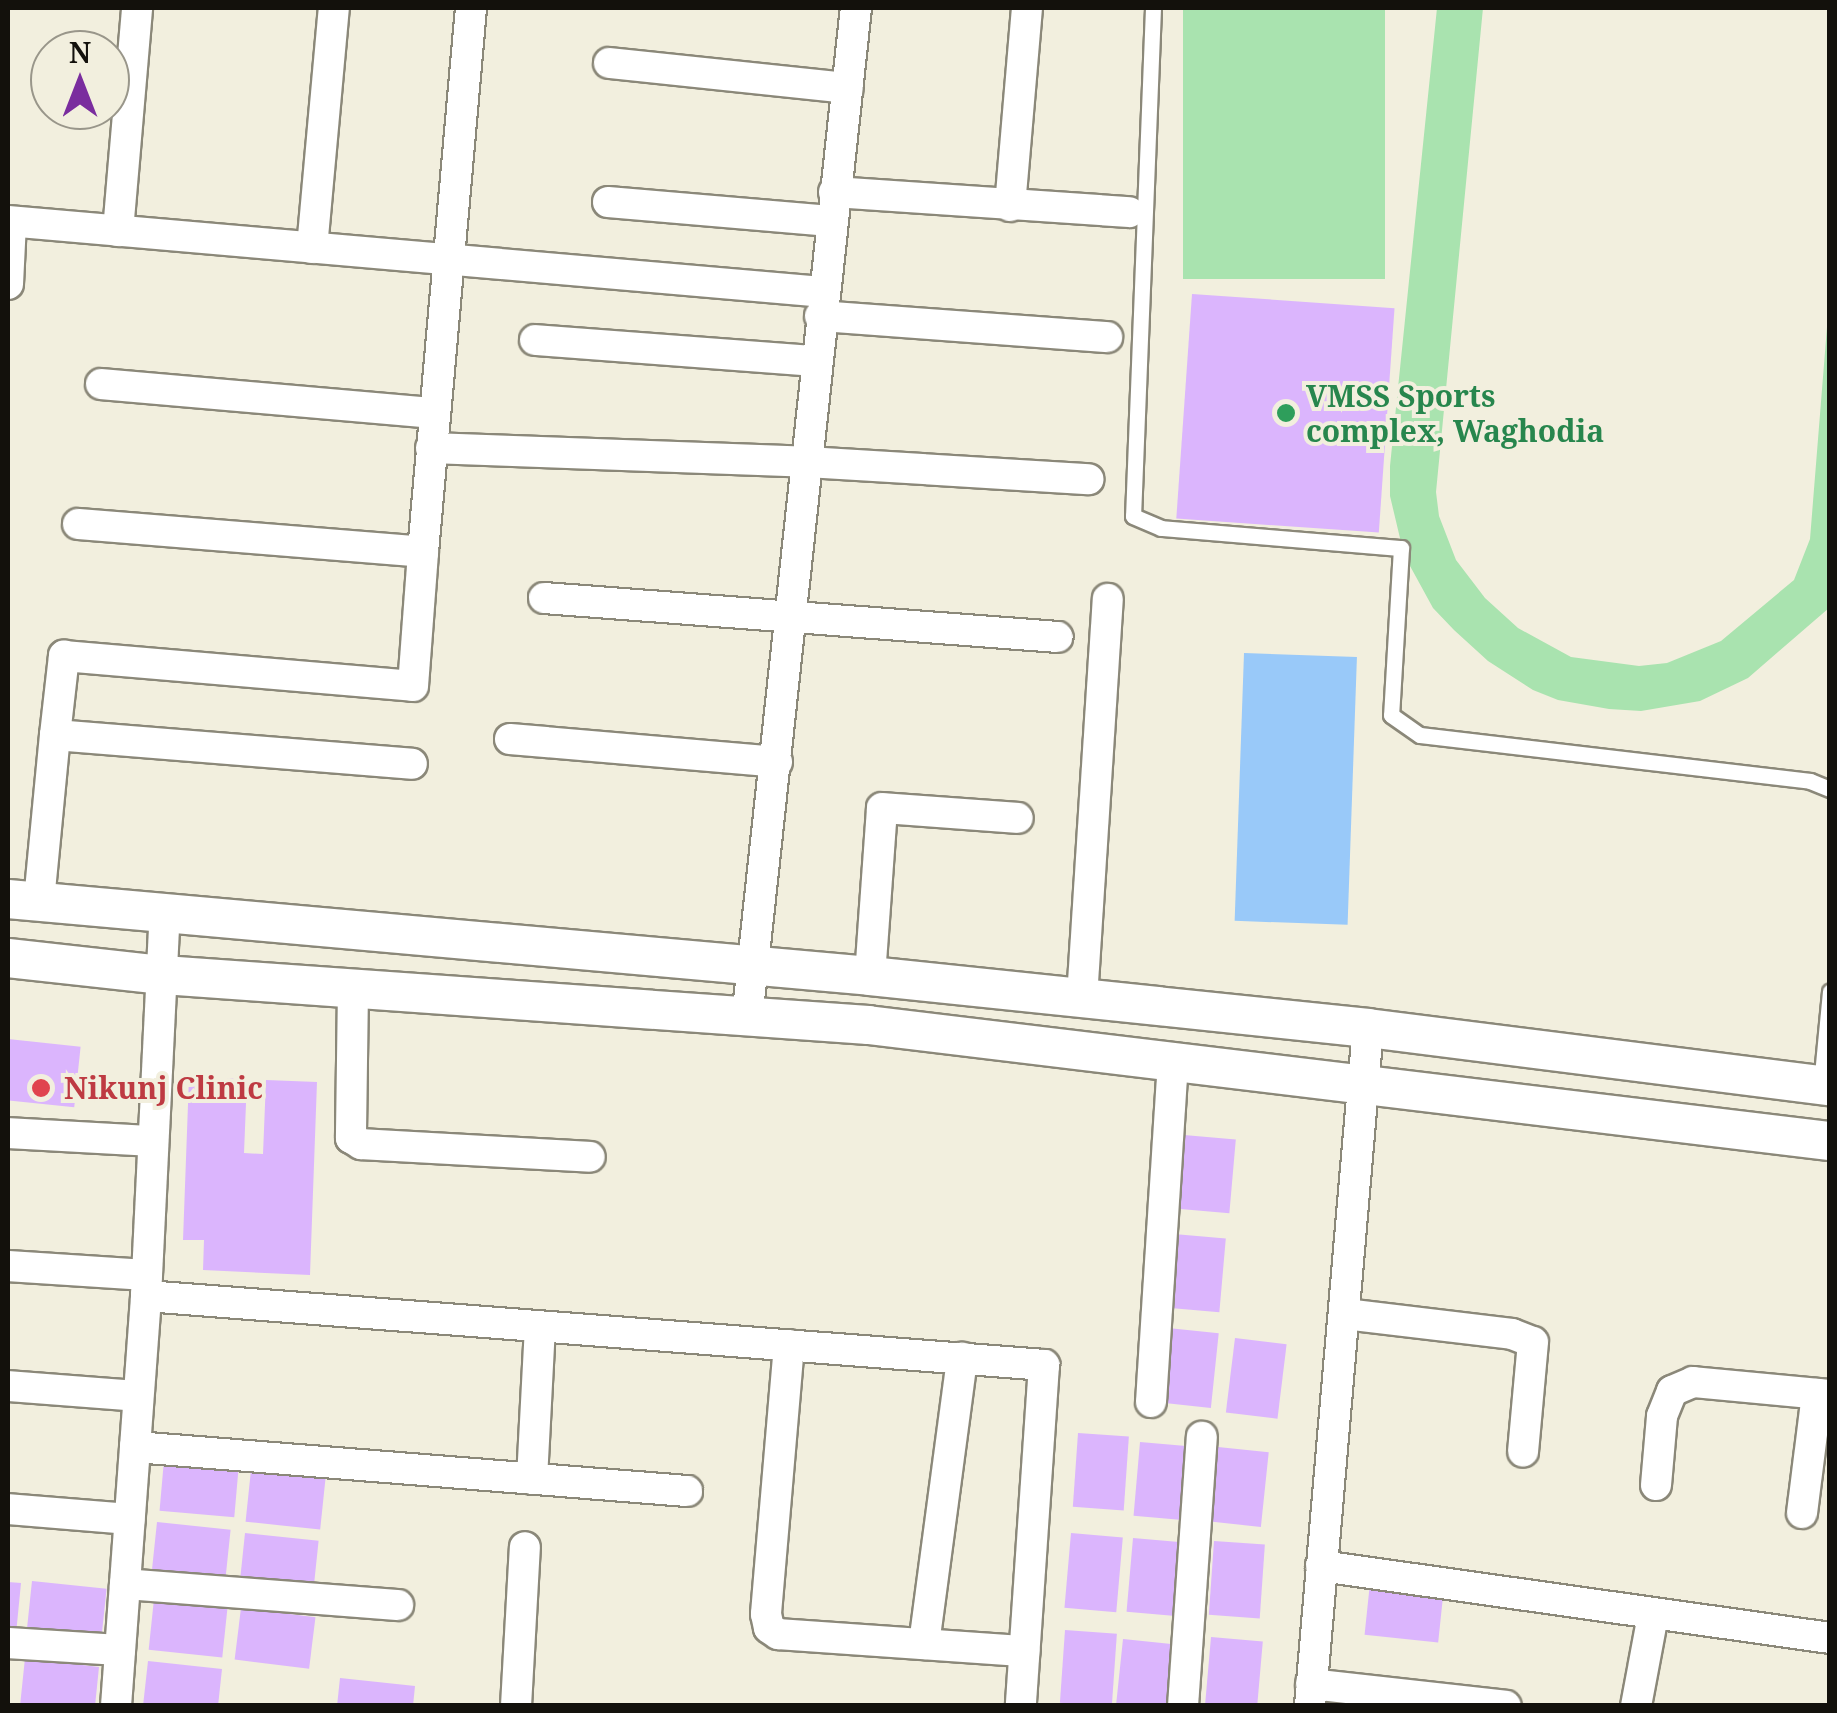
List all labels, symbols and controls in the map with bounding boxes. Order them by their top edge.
north arrow [30,30,130,130]
text: N [69,33,91,71]
place label: VMSS Sports complex, Waghodia [1306,378,1604,448]
marker: VMSS Sports complex, Waghodia [1275,402,1297,424]
place label: Nikunj Clinic [64,1070,263,1106]
marker: Nikunj Clinic [28,1075,54,1101]

